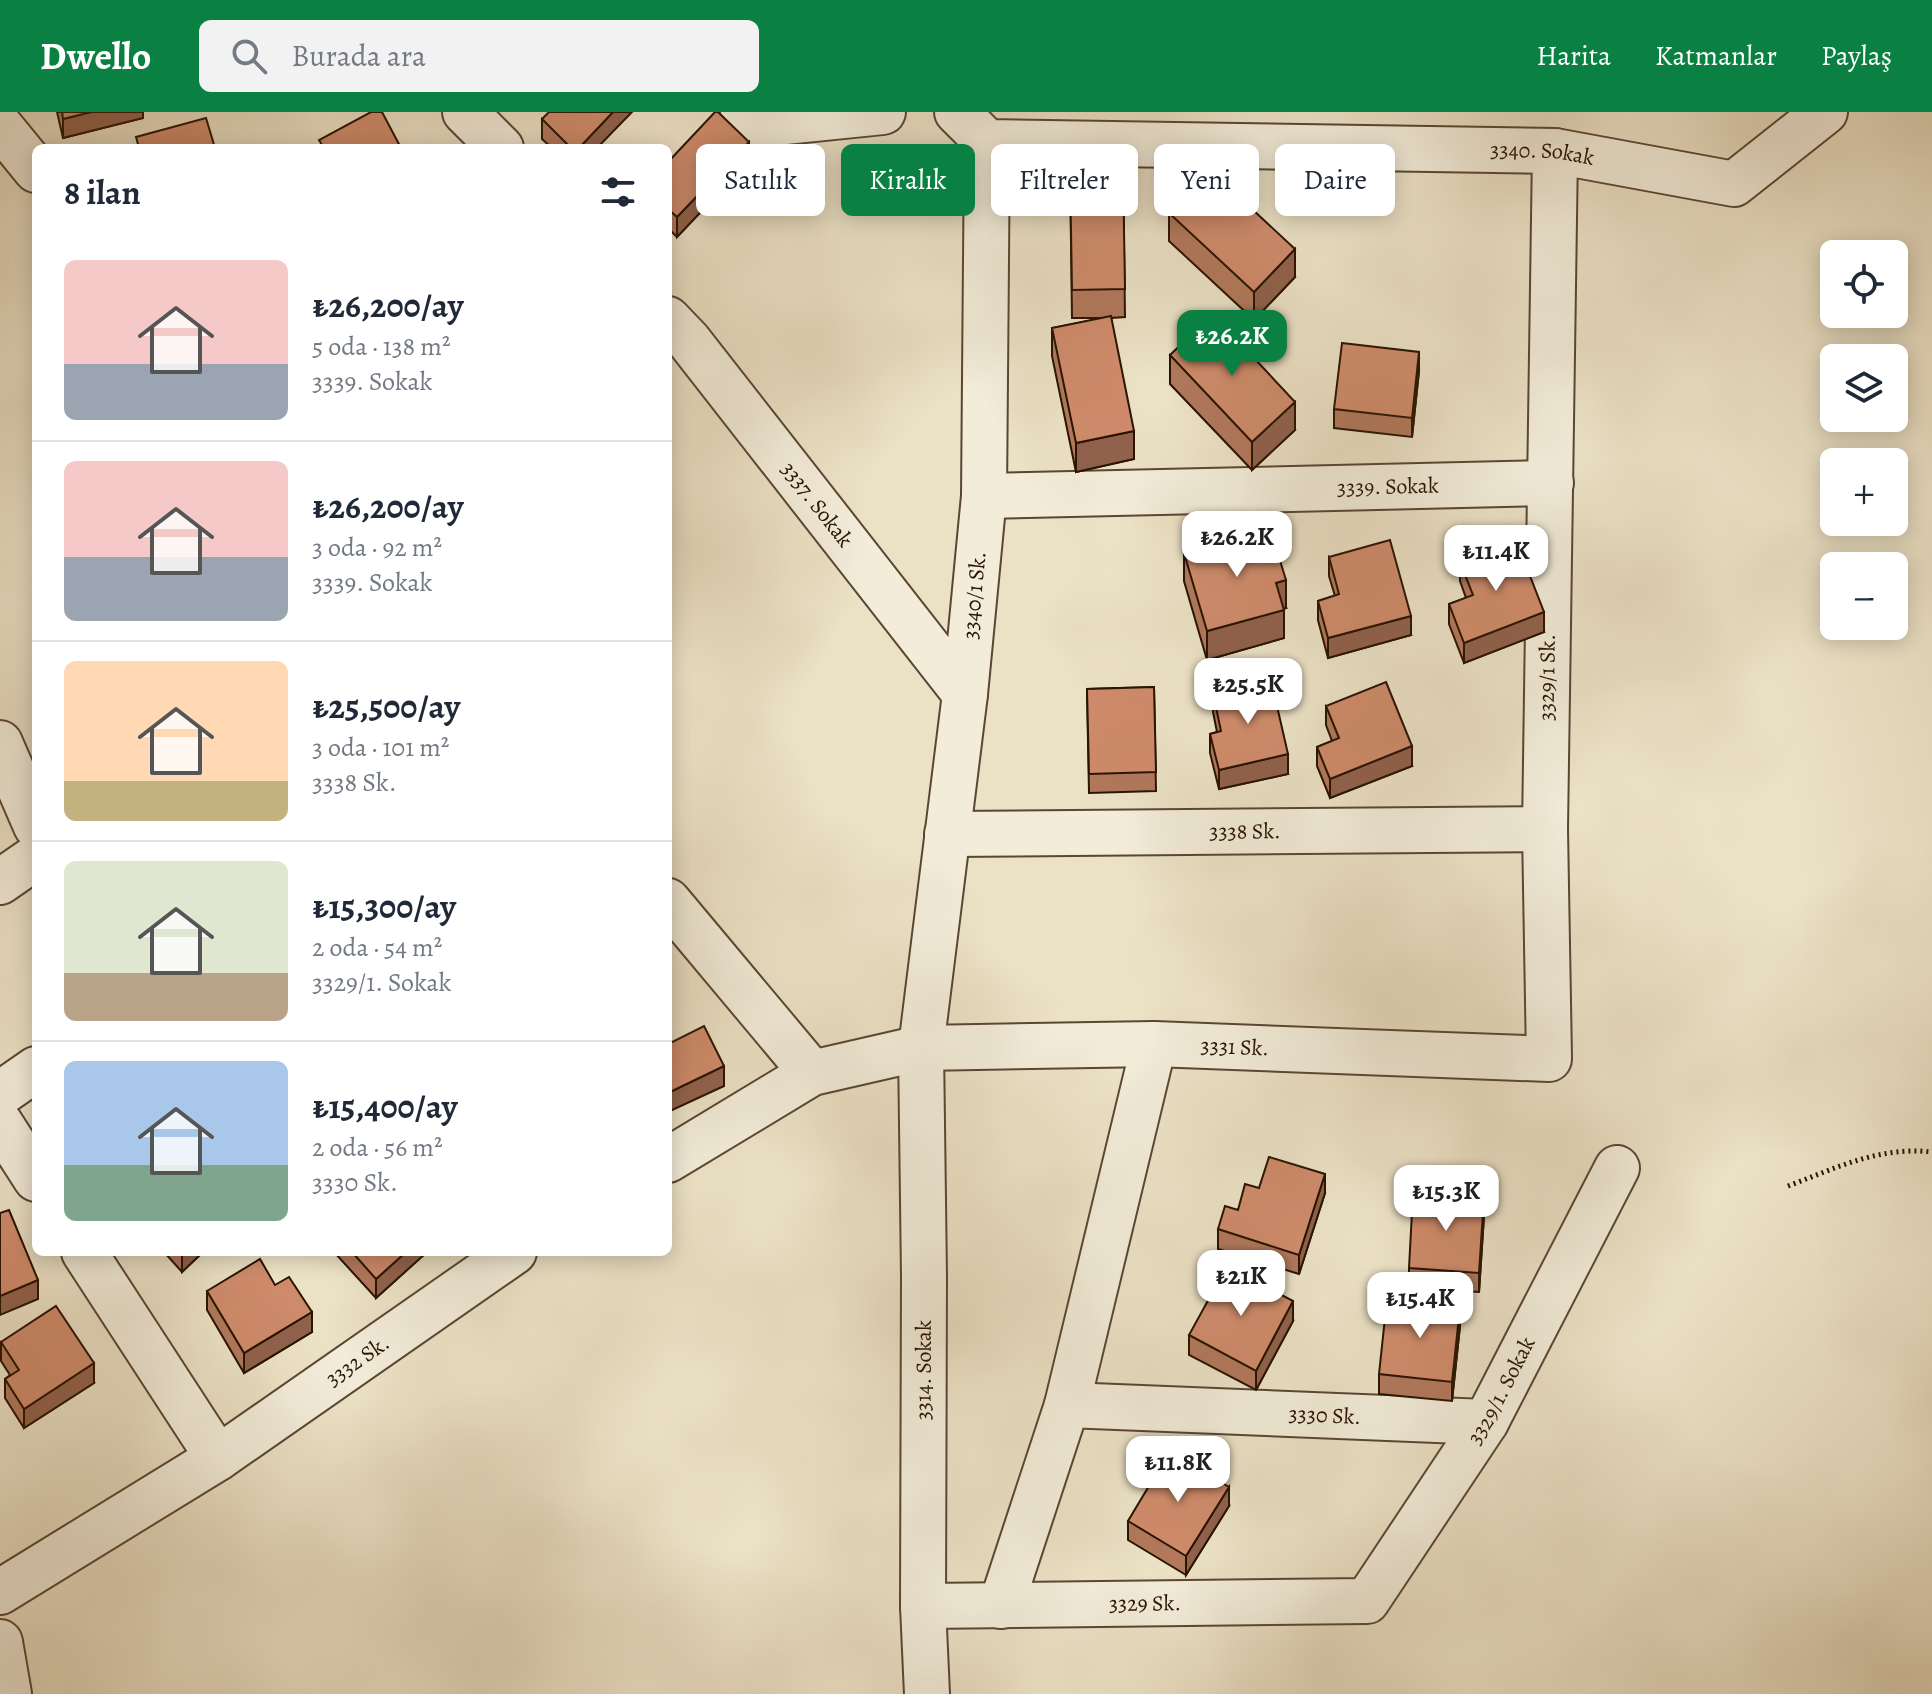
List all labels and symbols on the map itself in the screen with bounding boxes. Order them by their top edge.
street label: 3340. Sokak [1490,135,1597,173]
pin: ₺26.2K [1167,310,1297,378]
street label: 3337. Sokak [774,455,860,554]
street label: 3339. Sokak [1337,471,1439,503]
pin: ₺26.2K [1172,511,1302,579]
pin: ₺11.4K [1431,525,1561,593]
street label: 3340/1 Sk. [955,550,994,641]
street label: 3329/1 Sk. [1532,634,1563,721]
pin: ₺25.5K [1183,658,1313,726]
street label: 3338 Sk. [1209,816,1281,847]
street label: 3331 Sk. [1200,1031,1270,1063]
pin: ₺15.3K [1381,1165,1511,1233]
pin: ₺21K [1194,1250,1288,1318]
pin: ₺15.4K [1355,1272,1485,1340]
street label: 3314. Sokak [909,1320,939,1420]
street label: 3332 Sk. [320,1328,395,1394]
street label: 3329/1. Sokak [1460,1331,1542,1450]
street label: 3330 Sk. [1288,1399,1362,1432]
pin: ₺11.8K [1113,1436,1243,1504]
street label: 3329 Sk. [1109,1588,1181,1619]

